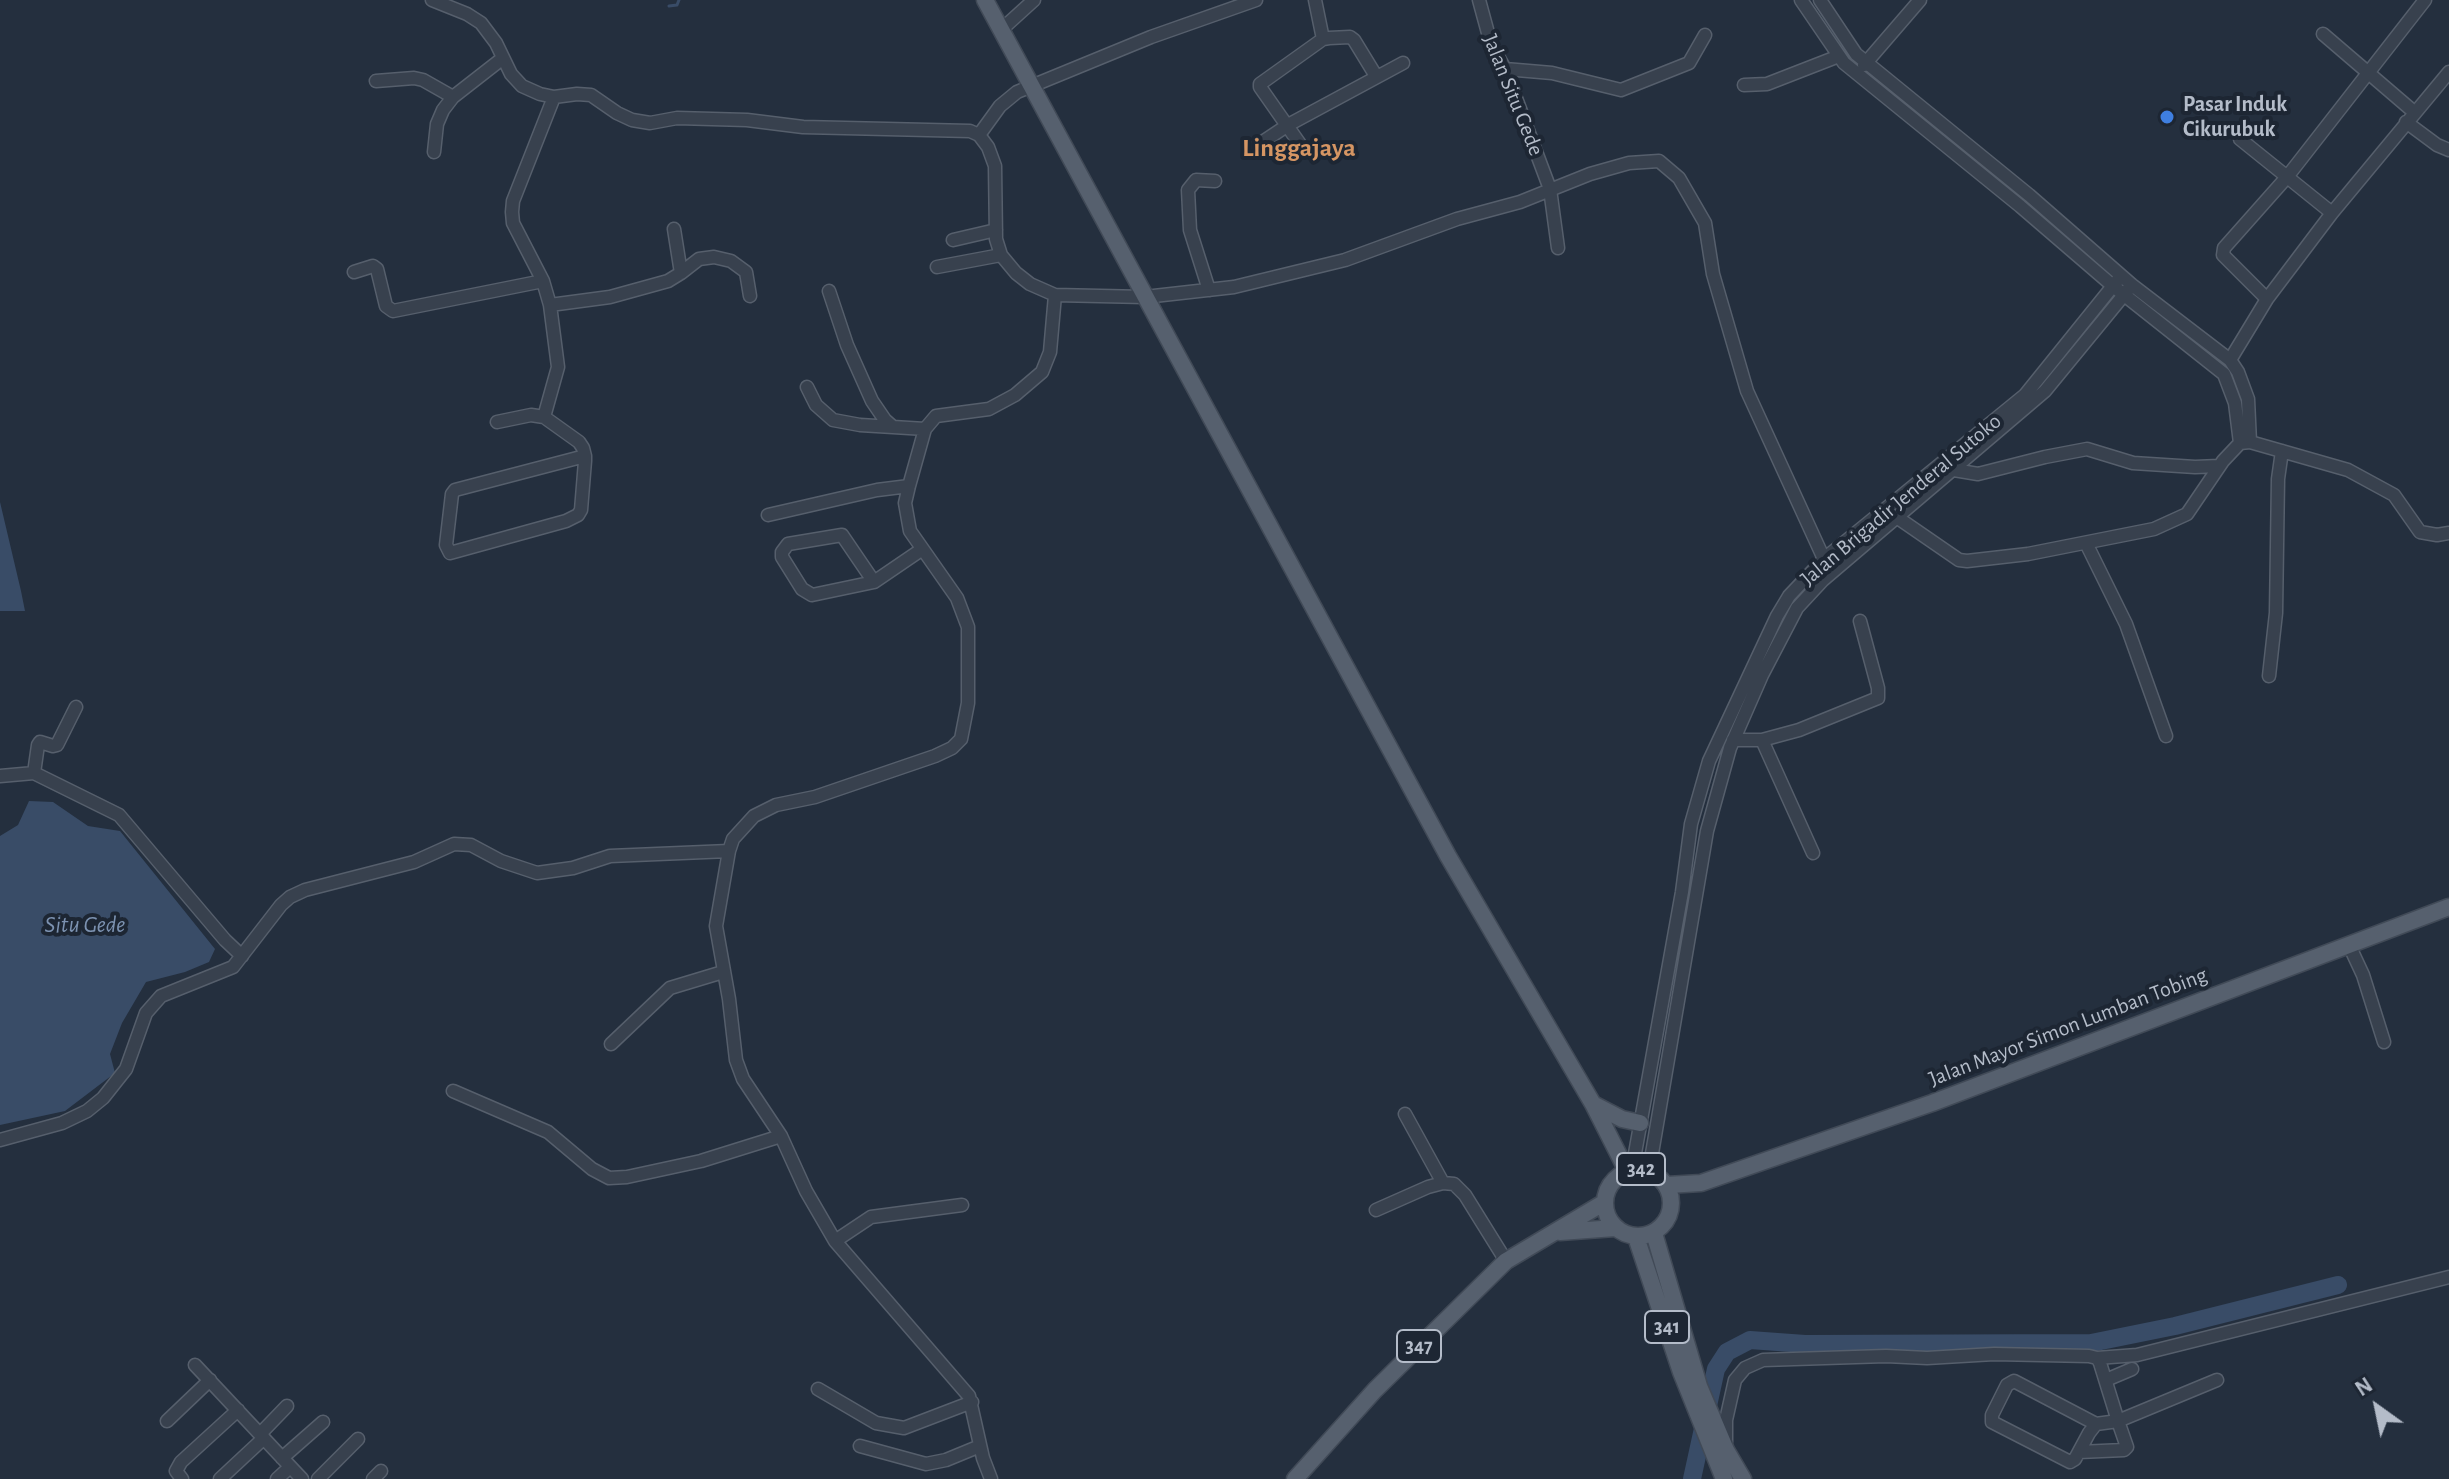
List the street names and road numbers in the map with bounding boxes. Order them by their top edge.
street label: Jalan Situ Gede [1477,30,1549,160]
street label: Jalan Brigadir Jenderal Sutoko [1795,408,2007,592]
street label: Jalan Mayor Simon Lumban Tobing [1925,962,2211,1092]
road number: 342 [1617,1153,1665,1185]
road number: 341 [1645,1311,1689,1343]
road number: 347 [1397,1330,1441,1362]

